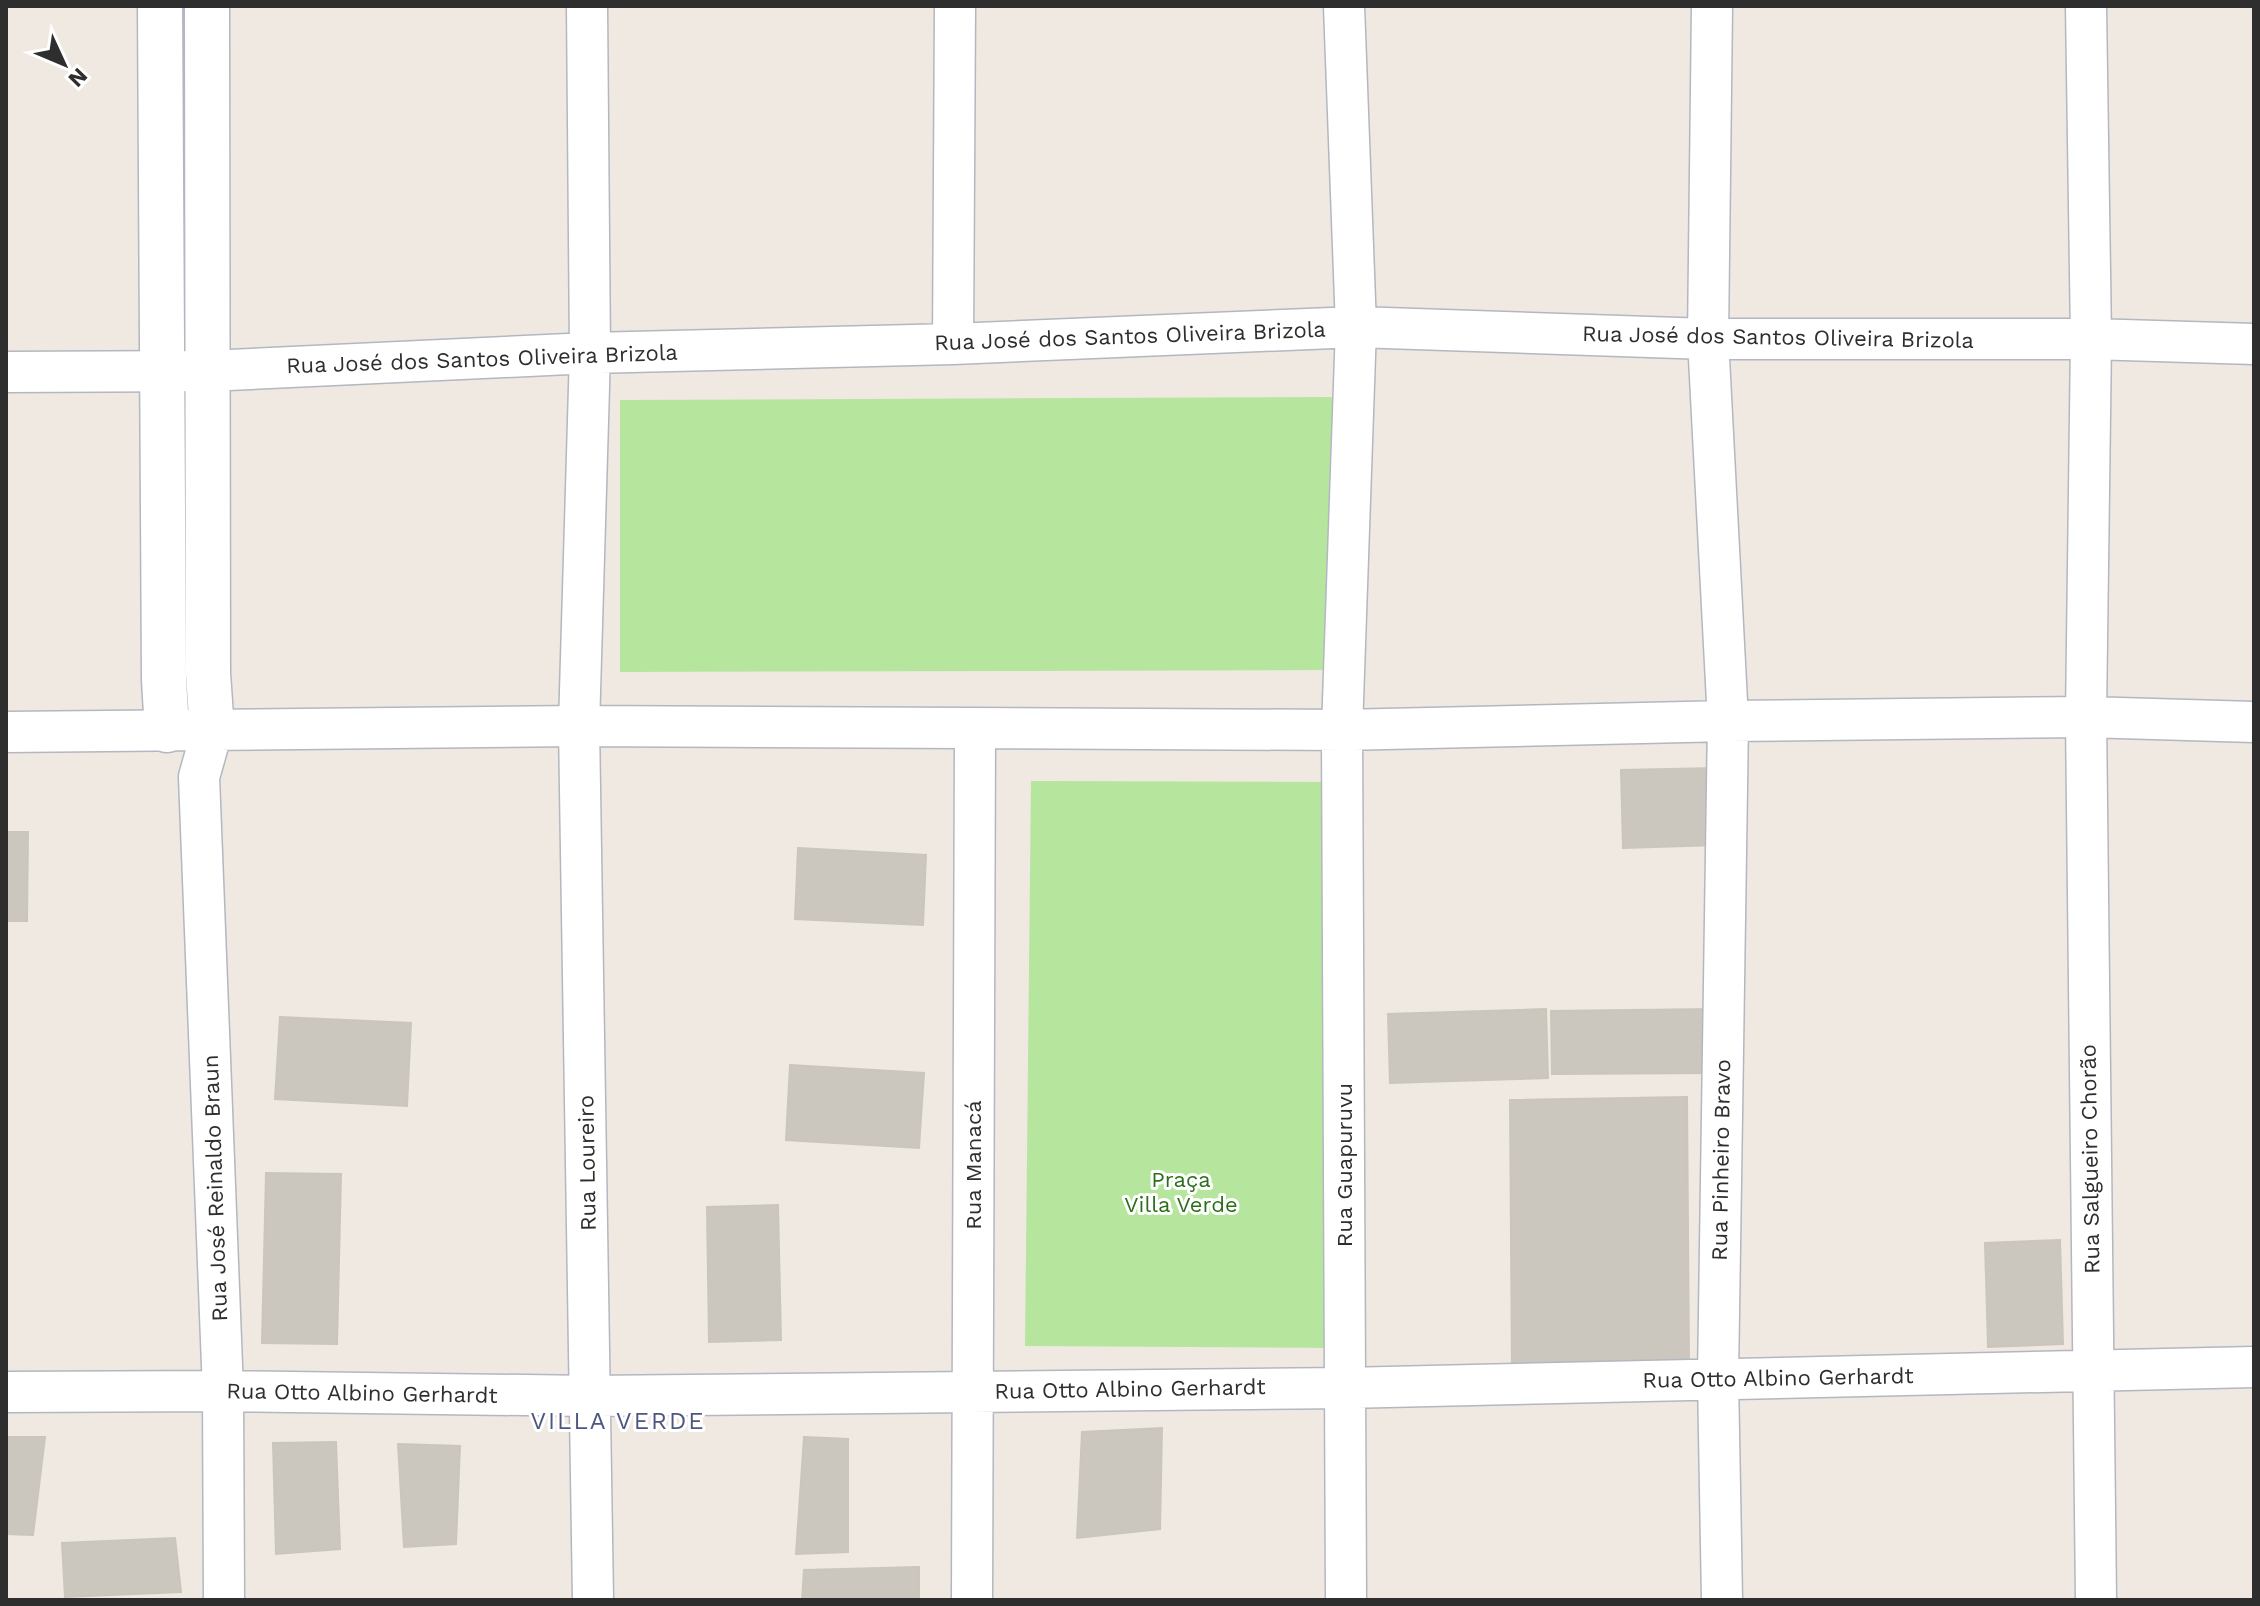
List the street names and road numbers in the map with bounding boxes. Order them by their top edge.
street label: Rua José dos Santos Oliveira Brizola [934,317,1326,355]
street label: Rua José dos Santos Oliveira Brizola [1582,321,1974,353]
street label: Rua José dos Santos Oliveira Brizola [286,340,678,378]
street label: Rua Salgueiro Chorão [2075,1044,2105,1274]
street label: Rua José Reinaldo Braun [198,1054,232,1322]
street label: Rua Pinheiro Bravo [1707,1059,1735,1261]
street label: Rua Guapuruvu [1332,1083,1357,1247]
street label: Rua Loureiro [573,1095,601,1231]
street label: Rua Manacá [961,1100,986,1230]
street label: Rua Otto Albino Gerhardt [1642,1363,1914,1393]
street label: Rua Otto Albino Gerhardt [994,1374,1266,1404]
street label: Rua Otto Albino Gerhardt [226,1378,498,1408]

